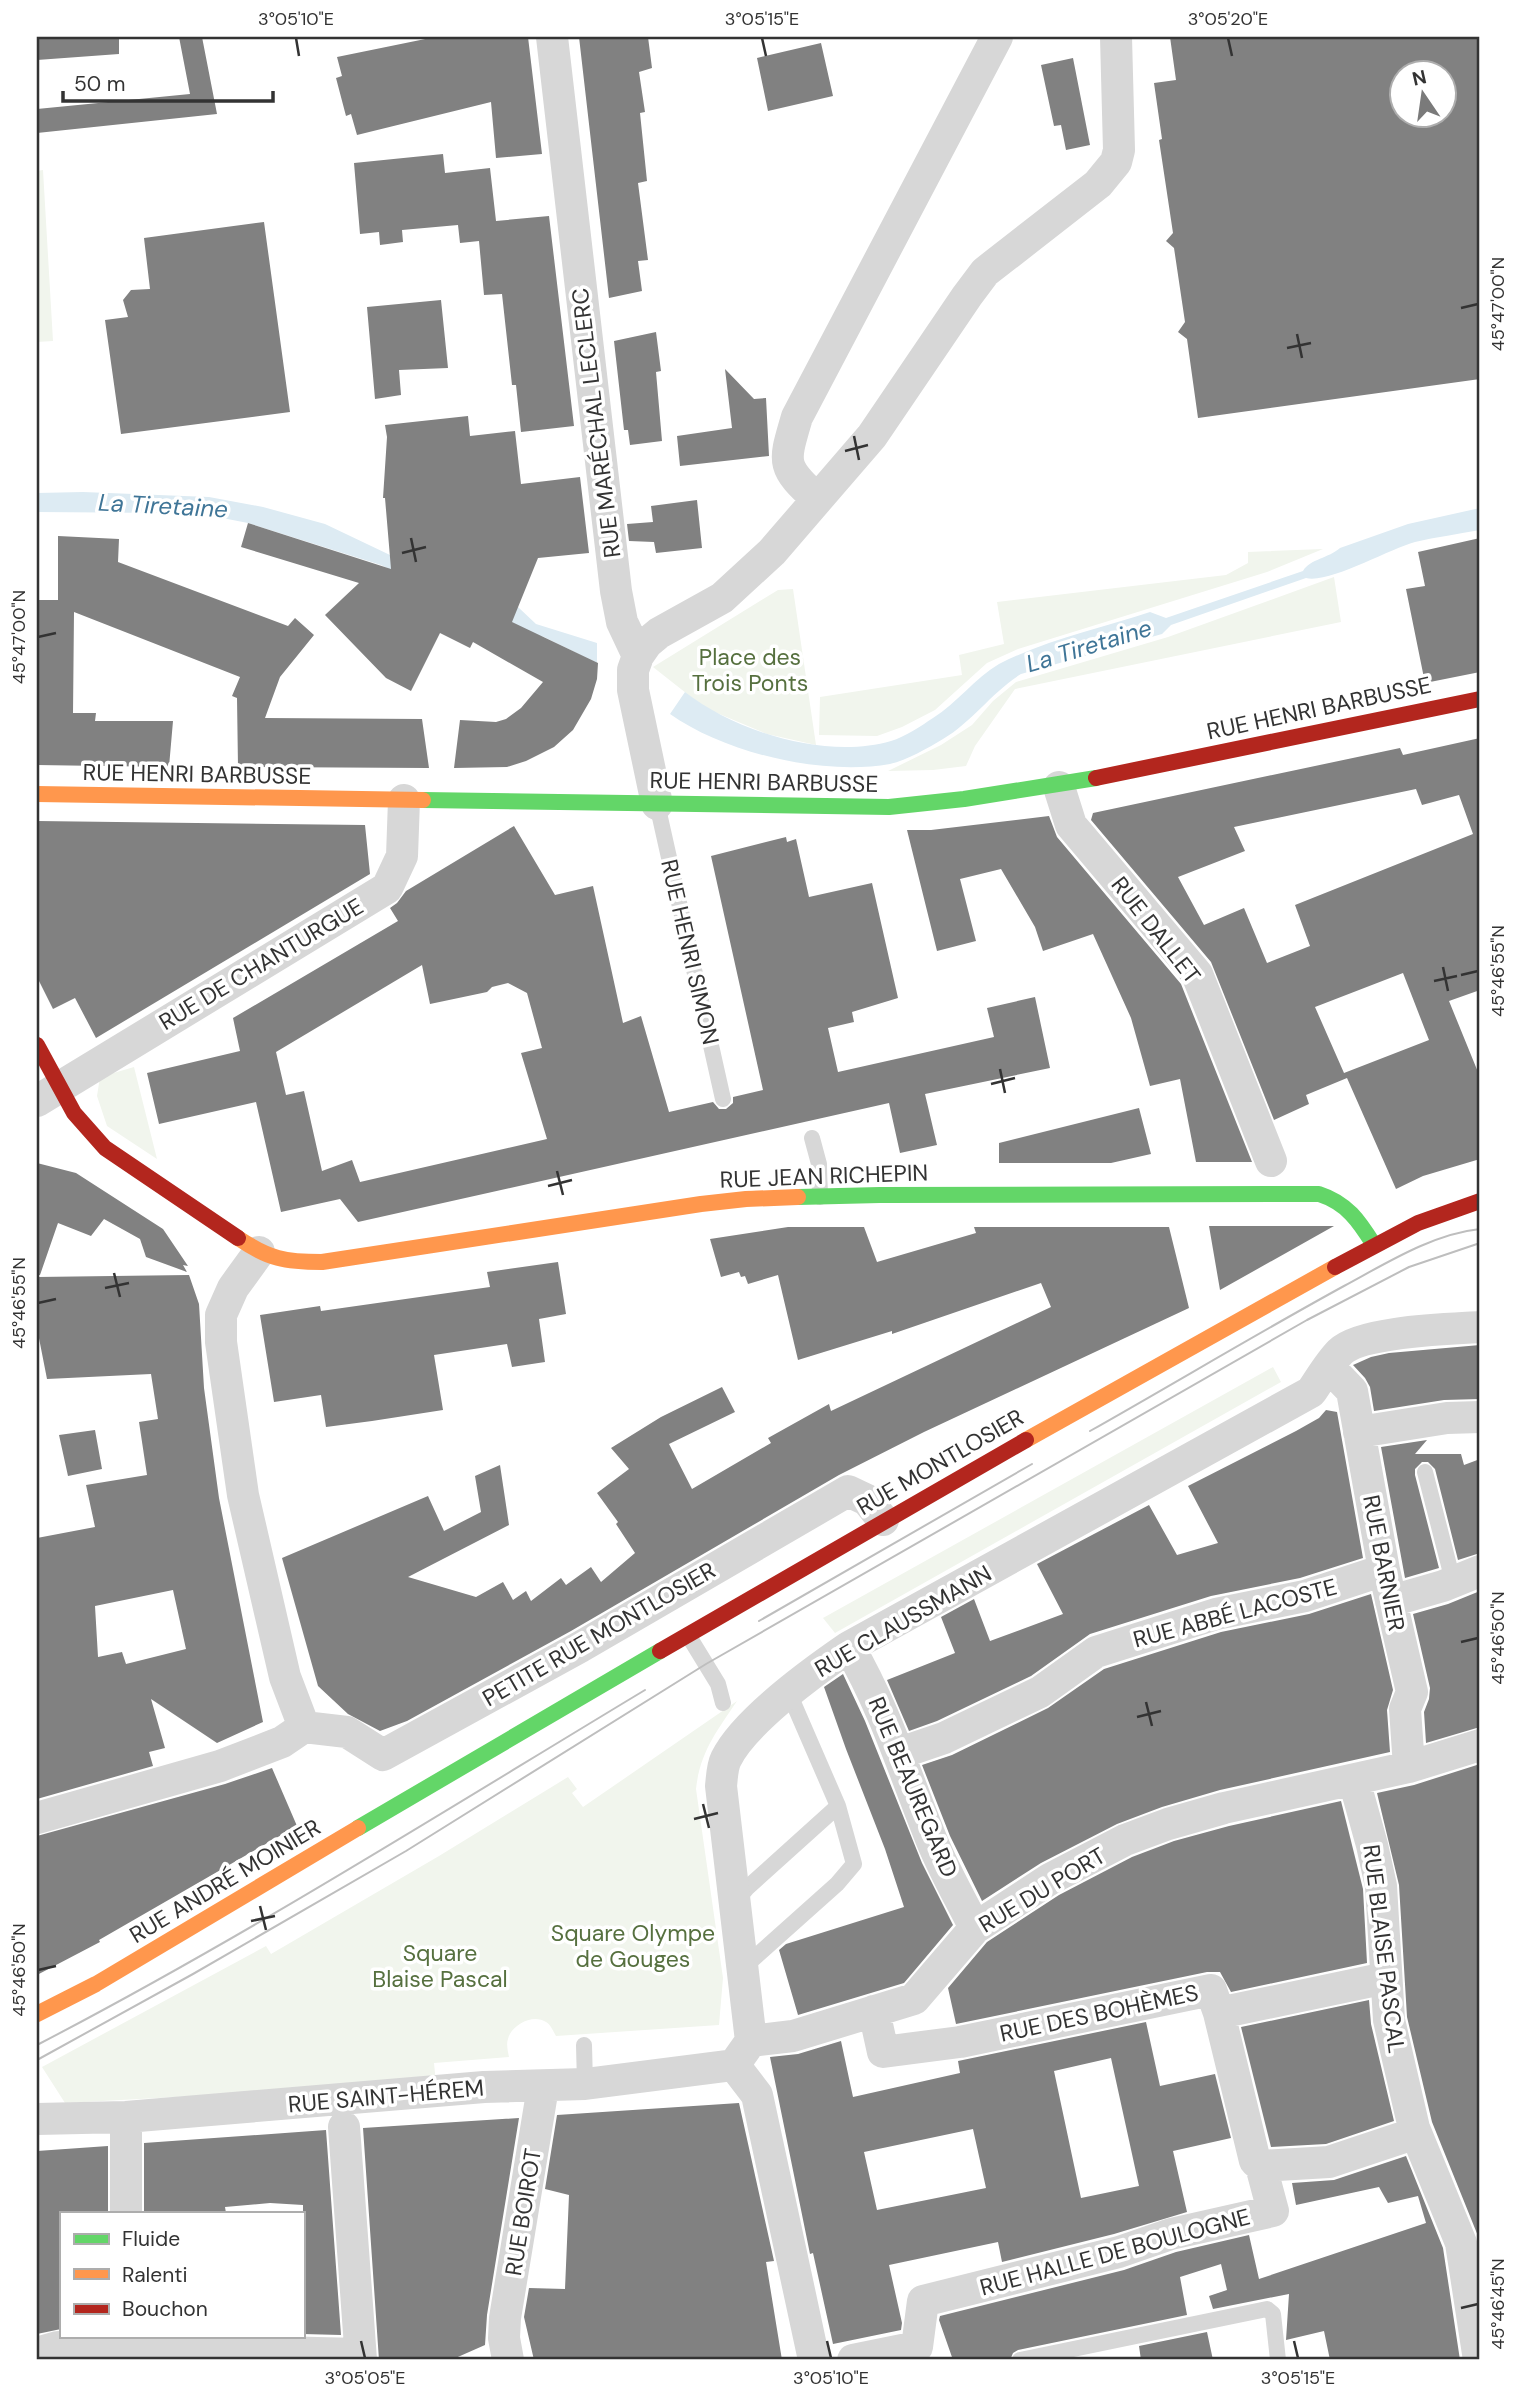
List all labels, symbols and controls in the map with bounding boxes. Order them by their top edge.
text: 3°05'10"E [258,7,334,31]
text: 3°05'15"E [725,7,799,31]
text: 3°05'20"E [1188,7,1268,31]
scale bar [63,60,273,104]
north arrow [1388,60,1458,130]
text: N [1410,64,1429,92]
text: 50 m [74,70,125,98]
text: 45°47'00"N [1486,257,1510,351]
street label: RUE MARÉCHAL LECLERC [565,286,627,560]
water label: La Tiretaine [97,487,229,524]
text: 45°47'00"N [7,590,31,684]
water label: La Tiretaine [1022,612,1155,679]
park label: Place des Trois Ponts [692,642,808,698]
street label: RUE HENRI BARBUSSE [1204,670,1434,746]
street label: RUE HENRI BARBUSSE [82,757,312,791]
street label: RUE HENRI BARBUSSE [649,765,879,799]
street label: RUE HENRI SIMON [654,856,726,1048]
street label: RUE DALLET [1105,870,1207,990]
street label: RUE DE CHANTURGUE [153,891,369,1037]
text: 45°46'55"N [1486,925,1510,1017]
street label: RUE JEAN RICHEPIN [719,1157,929,1195]
text: 45°46'55"N [7,1257,31,1349]
street label: RUE MONTLOSIER [851,1402,1029,1522]
street label: RUE BARNIER [1356,1492,1412,1634]
street label: PETITE RUE MONTLOSIER [477,1555,721,1713]
street label: RUE CLAUSSMANN [809,1558,997,1684]
street label: RUE ABBÉ LACOSTE [1130,1571,1340,1655]
text: 45°46'50"N [1486,1591,1510,1685]
street label: RUE BEAUREGARD [861,1692,965,1882]
street label: RUE ANDRÉ MOINIER [124,1812,326,1950]
street label: RUE DU PORT [973,1840,1111,1940]
street label: RUE BLAISE PASCAL [1356,1843,1412,2055]
park label: Square Olympe de Gouges [551,1918,715,1974]
text: 45°46'50"N [7,1923,31,2017]
park label: Square Blaise Pascal [372,1938,508,1994]
street label: RUE DES BOHÈMES [997,1977,1201,2049]
street label: RUE SAINT-HÉREM [287,2072,485,2120]
street label: RUE BOIROT [498,2146,548,2278]
street label: RUE HALLE DE BOULOGNE [977,2201,1253,2303]
legend [60,2212,304,2338]
text: Fluide [122,2225,180,2253]
text: 45°46'45"N [1486,2258,1510,2350]
text: Ralenti [122,2261,188,2289]
text: Bouchon [122,2295,208,2323]
text: 3°05'05"E [324,2366,406,2390]
text: 3°05'10"E [793,2366,869,2390]
text: 3°05'15"E [1261,2366,1335,2390]

